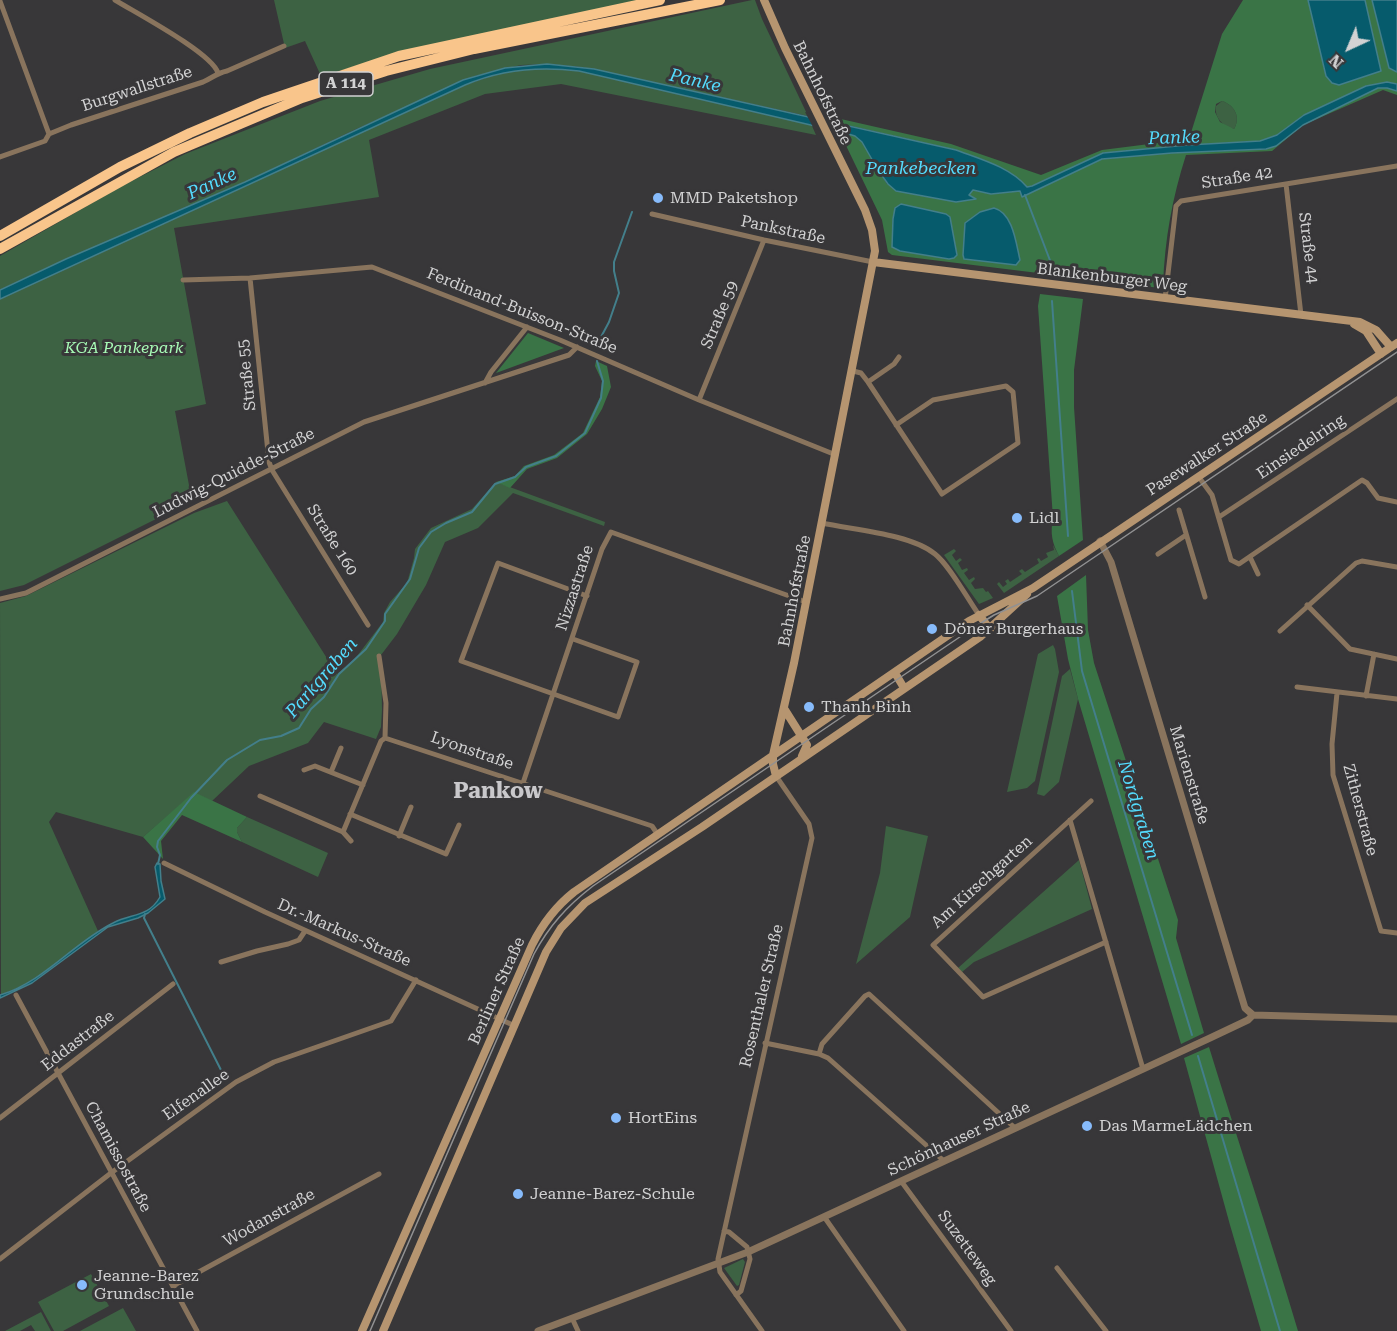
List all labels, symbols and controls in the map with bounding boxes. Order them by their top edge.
north arrow [1319,18,1379,78]
street label: Bahnhofstraße [789,38,855,148]
text: N [1325,50,1347,72]
street label: Burgwallstraße [79,62,195,116]
water label: Panke [667,65,723,97]
road number: A 114 [319,72,373,96]
water label: Panke [1148,126,1200,150]
water label: Pankebecken [866,158,976,180]
water label: Panke [184,163,240,205]
street label: Straße 42 [1200,163,1274,193]
place label: MMD Paketshop [670,188,798,208]
marker: MMD Paketshop [651,191,665,205]
street label: Straße 44 [1294,211,1322,285]
street label: Pankstraße [739,212,827,248]
street label: Blankenburger Weg [1036,259,1188,297]
street label: Ferdinand-Buisson-Straße [424,264,620,358]
street label: Straße 59 [697,278,743,352]
park label: KGA Pankepark [65,338,183,358]
street label: Straße 55 [234,338,260,412]
street label: Pasewalker Straße [1143,408,1271,500]
street label: Einsiedelring [1253,410,1349,484]
street label: Ludwig-Quidde-Straße [150,424,318,522]
street label: Straße 160 [302,501,362,579]
place label: Lidl [1029,508,1059,528]
marker: Lidl [1010,511,1024,525]
street label: Bahnhofstraße [775,534,815,648]
street label: Nizzastraße [552,543,598,633]
place label: Döner Burgerhaus [944,619,1083,639]
marker: Döner Burgerhaus [925,622,939,636]
water label: Parkgraben [281,634,363,722]
place label: Thanh Binh [821,697,911,717]
marker: Thanh Binh [802,700,816,714]
street label: Marienstraße [1165,723,1213,827]
street label: Lyonstraße [428,728,516,774]
water label: Nordgraben [1113,758,1163,862]
street label: Zitherstraße [1339,762,1381,858]
district label: Pankow [453,779,543,805]
street label: Am Kirschgarten [928,832,1036,932]
street label: Dr.-Markus-Straße [274,895,414,971]
street label: Rosenthaler Straße [736,923,788,1069]
street label: Berliner Straße [465,934,529,1048]
street label: Eddastraße [38,1007,118,1075]
street label: Elfenallee [159,1065,233,1125]
street label: Chamissostraße [81,1098,155,1216]
street label: Schönhauser Straße [885,1098,1033,1180]
place label: HortEins [628,1108,697,1128]
marker: HortEins [609,1111,623,1125]
place label: Das MarmeLädchen [1099,1116,1253,1136]
marker: Das MarmeLädchen [1080,1119,1094,1133]
place label: Jeanne-Barez-Schule [530,1184,695,1204]
street label: Wodanstraße [220,1185,318,1251]
marker: Jeanne-Barez-Schule [511,1187,525,1201]
street label: Suzetteweg [934,1207,1000,1289]
place label: Jeanne-Barez Grundschule [94,1266,199,1304]
marker: Jeanne-Barez Grundschule [75,1278,89,1292]

